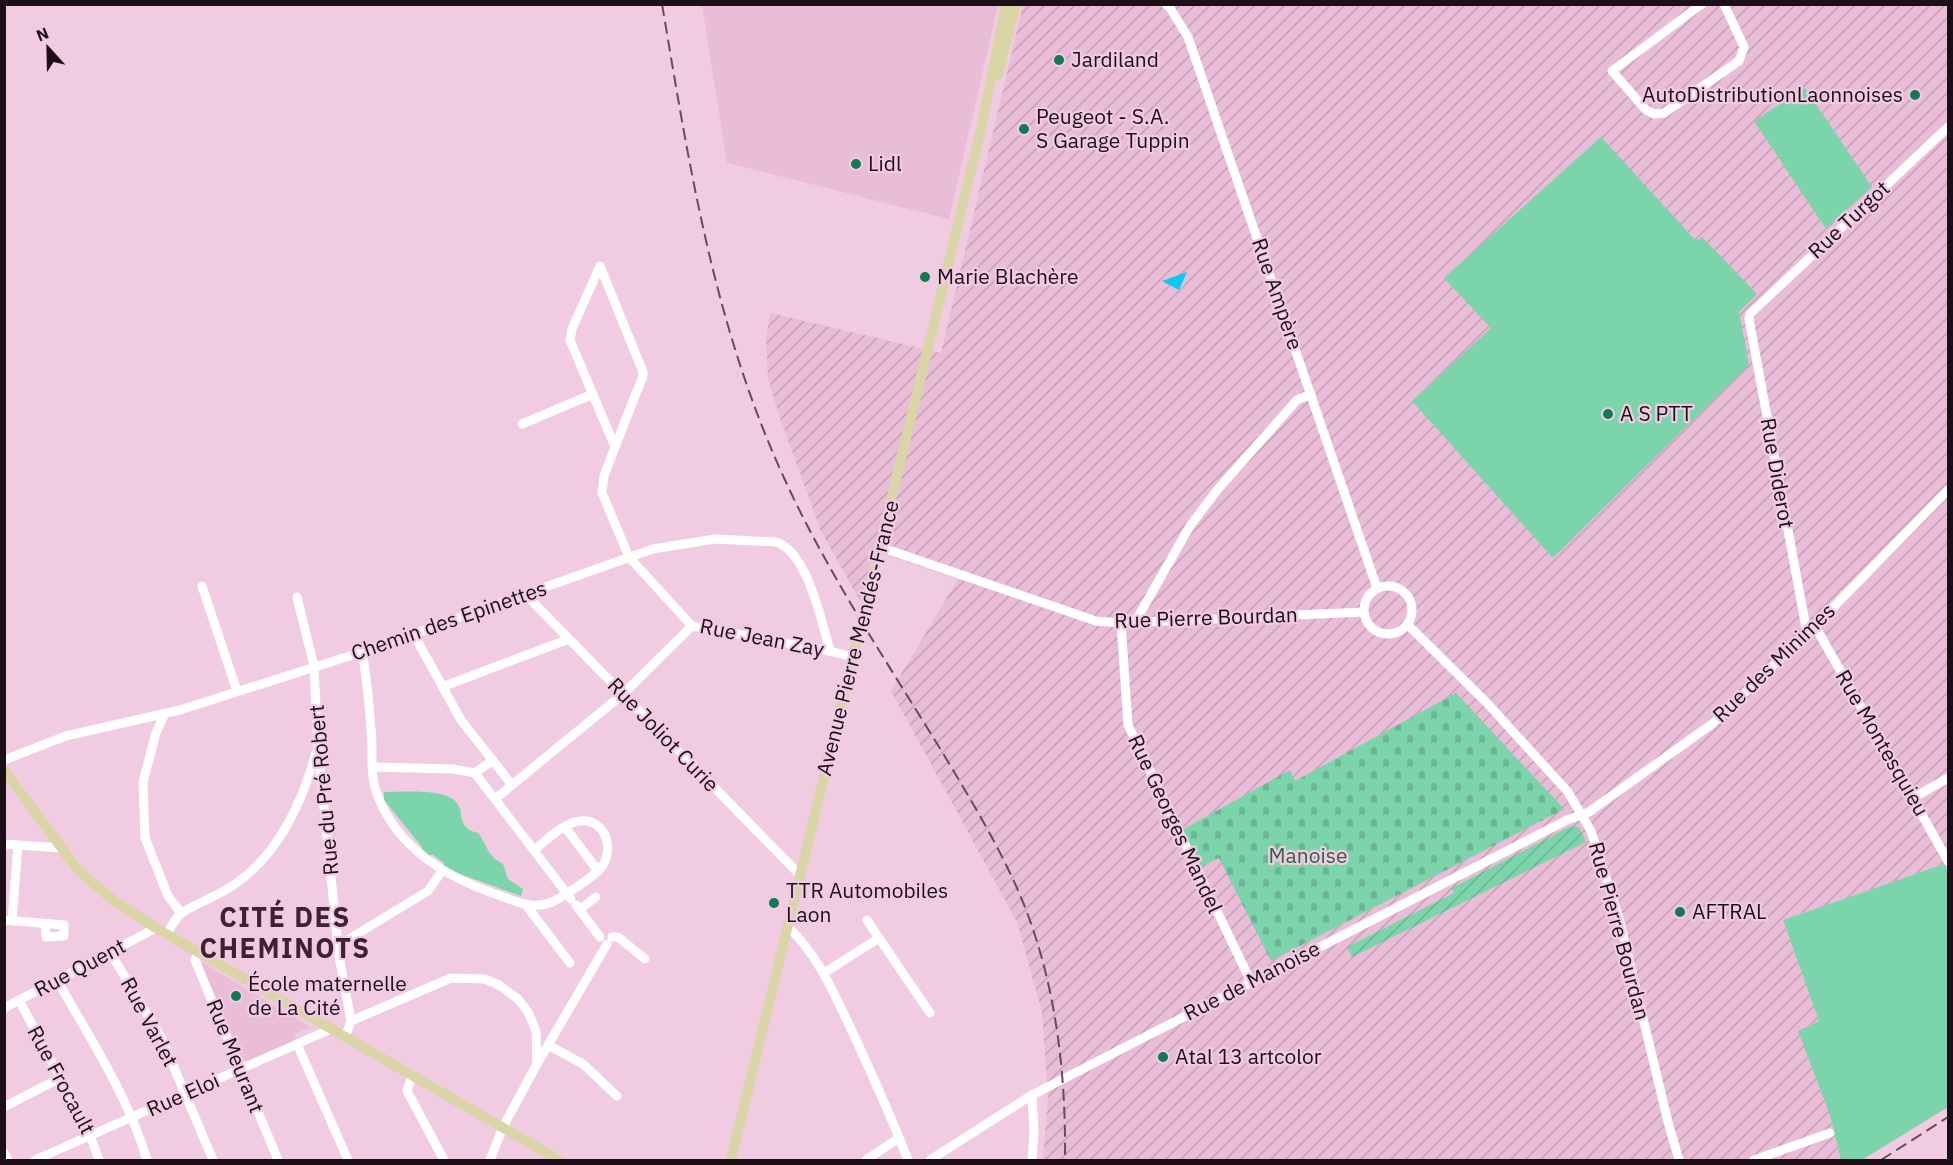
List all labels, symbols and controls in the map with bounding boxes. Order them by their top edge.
north arrow [18,18,78,78]
text: N [33,23,52,46]
place label: Jardiland [1071,45,1159,73]
marker: Jardiland [1052,53,1066,67]
place label: AutoDistributionLaonnoises [1642,80,1903,108]
marker: AutoDistributionLaonnoises [1908,88,1922,102]
place label: Peugeot - S.A. S Garage Tuppin [1036,102,1190,154]
marker: Peugeot - S.A. S Garage Tuppin [1017,122,1031,136]
place label: Lidl [868,149,902,177]
marker: Lidl [849,157,863,171]
street label: Rue Turgot [1801,174,1895,264]
street label: Rue Ampère [1246,234,1310,353]
place label: Marie Blachère [937,262,1079,290]
marker: Marie Blachère [918,270,932,284]
place label: A S PTT [1620,399,1693,427]
marker: A S PTT [1601,407,1615,421]
street label: Rue Diderot [1755,415,1801,530]
street label: Avenue Pierre Mendés-France [809,497,905,778]
street label: Chemin des Epinettes [347,573,550,667]
street label: Rue des Minimes [1706,597,1841,728]
street label: Rue Pierre Bourdan [1114,600,1298,634]
street label: Rue Jean Zay [698,611,827,663]
street label: Rue Montesquieu [1830,664,1936,821]
street label: Rue Joliot Curie [602,671,725,798]
street label: Rue du Pré Robert [302,704,344,877]
street label: Rue Georges Mandel [1122,730,1230,918]
street label: Rue Pierre Bourdan [1583,839,1657,1023]
park label: Manoise [1269,841,1347,869]
place label: TTR Automobiles Laon [786,876,948,928]
marker: TTR Automobiles Laon [767,896,781,910]
place label: AFTRAL [1692,897,1767,925]
district label: CITÉ DES CHEMINOTS [199,899,371,965]
marker: AFTRAL [1673,905,1687,919]
street label: Rue Quent [29,931,130,1003]
street label: Rue de Manoise [1179,934,1324,1027]
place label: École maternelle de La Cité [248,969,407,1021]
street label: Rue Varlet [115,972,185,1071]
marker: École maternelle de La Cité [229,989,243,1003]
street label: Rue Meurant [200,995,271,1117]
street label: Rue Frocault [22,1020,102,1139]
place label: Atal 13 artcolor [1175,1042,1322,1070]
marker: Atal 13 artcolor [1156,1050,1170,1064]
street label: Rue Eloi [142,1066,223,1123]

